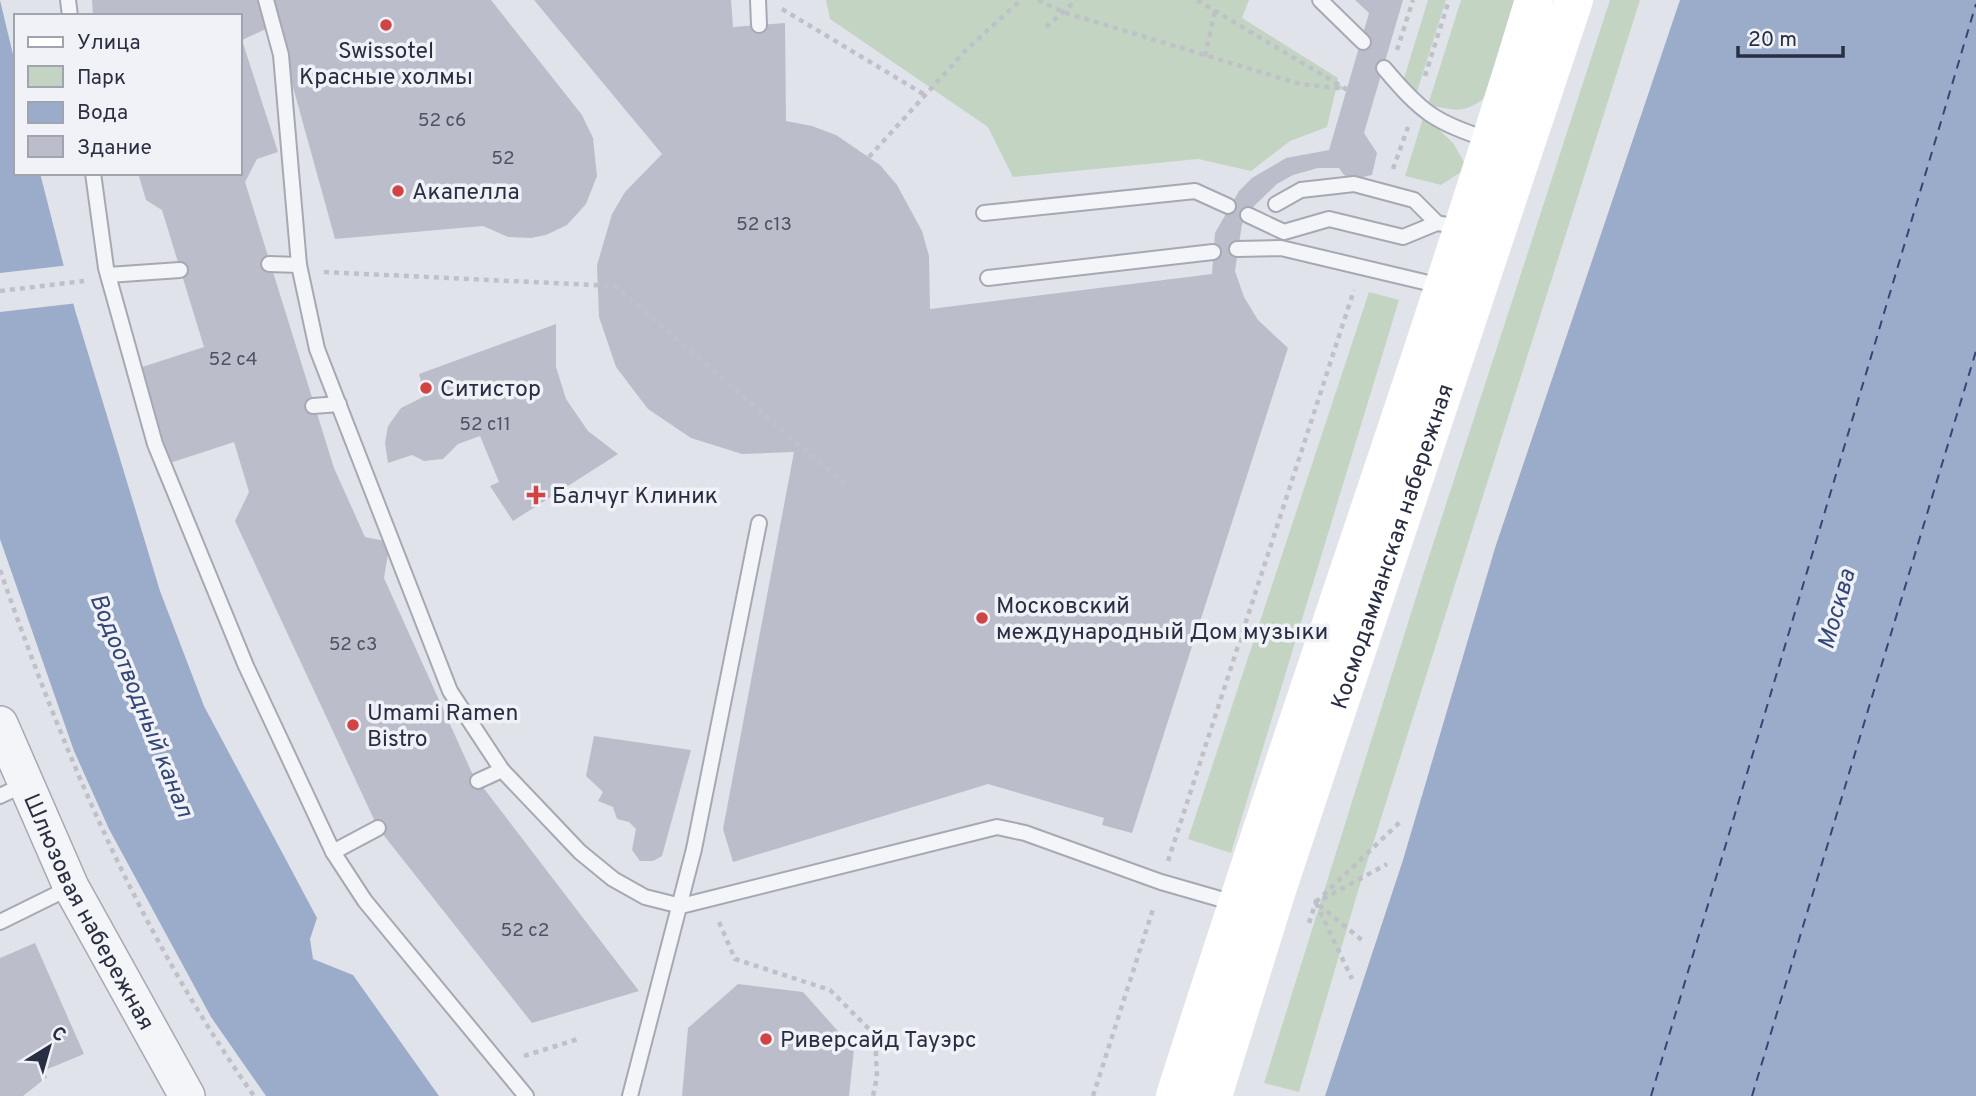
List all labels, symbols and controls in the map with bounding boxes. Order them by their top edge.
legend [14,14,242,175]
scale bar [1738,14,1843,58]
marker: Swissotel Красные холмы [378,17,394,33]
text: 20 m [1748,27,1797,54]
text: Улица [77,30,141,57]
place label: Swissotel Красные холмы [299,38,473,93]
text: Парк [77,65,126,92]
text: Вода [77,100,128,127]
house number: 52 с6 [418,109,466,133]
text: Здание [77,135,152,162]
house number: 52 [491,147,515,171]
place label: Акапелла [412,179,520,208]
marker: Акапелла [390,183,406,199]
house number: 52 с13 [736,213,792,237]
house number: 52 с4 [208,348,258,372]
place label: Ситистор [440,376,541,405]
marker: Ситистор [418,380,434,396]
street label: Космодамианская набережная [1326,381,1462,714]
house number: 52 с11 [459,413,511,437]
place label: Балчуг Клиник [552,483,718,512]
marker: Балчуг Клиник [526,485,546,505]
water label: Москва [1812,566,1864,653]
water label: Водоотводный канал [82,590,199,823]
place label: Московский международный Дом музыки [996,593,1328,648]
marker: Московский международный Дом музыки [974,610,990,626]
house number: 52 с3 [329,633,377,657]
place label: Umami Ramen Bistro [367,700,518,755]
marker: Umami Ramen Bistro [345,717,361,733]
street label: Шлюзовая набережная [15,790,160,1036]
house number: 52 с2 [501,919,549,943]
north arrow [14,1012,84,1082]
text: С [46,1022,70,1048]
place label: Риверсайд Тауэрс [780,1027,977,1056]
marker: Риверсайд Тауэрс [758,1031,774,1047]

